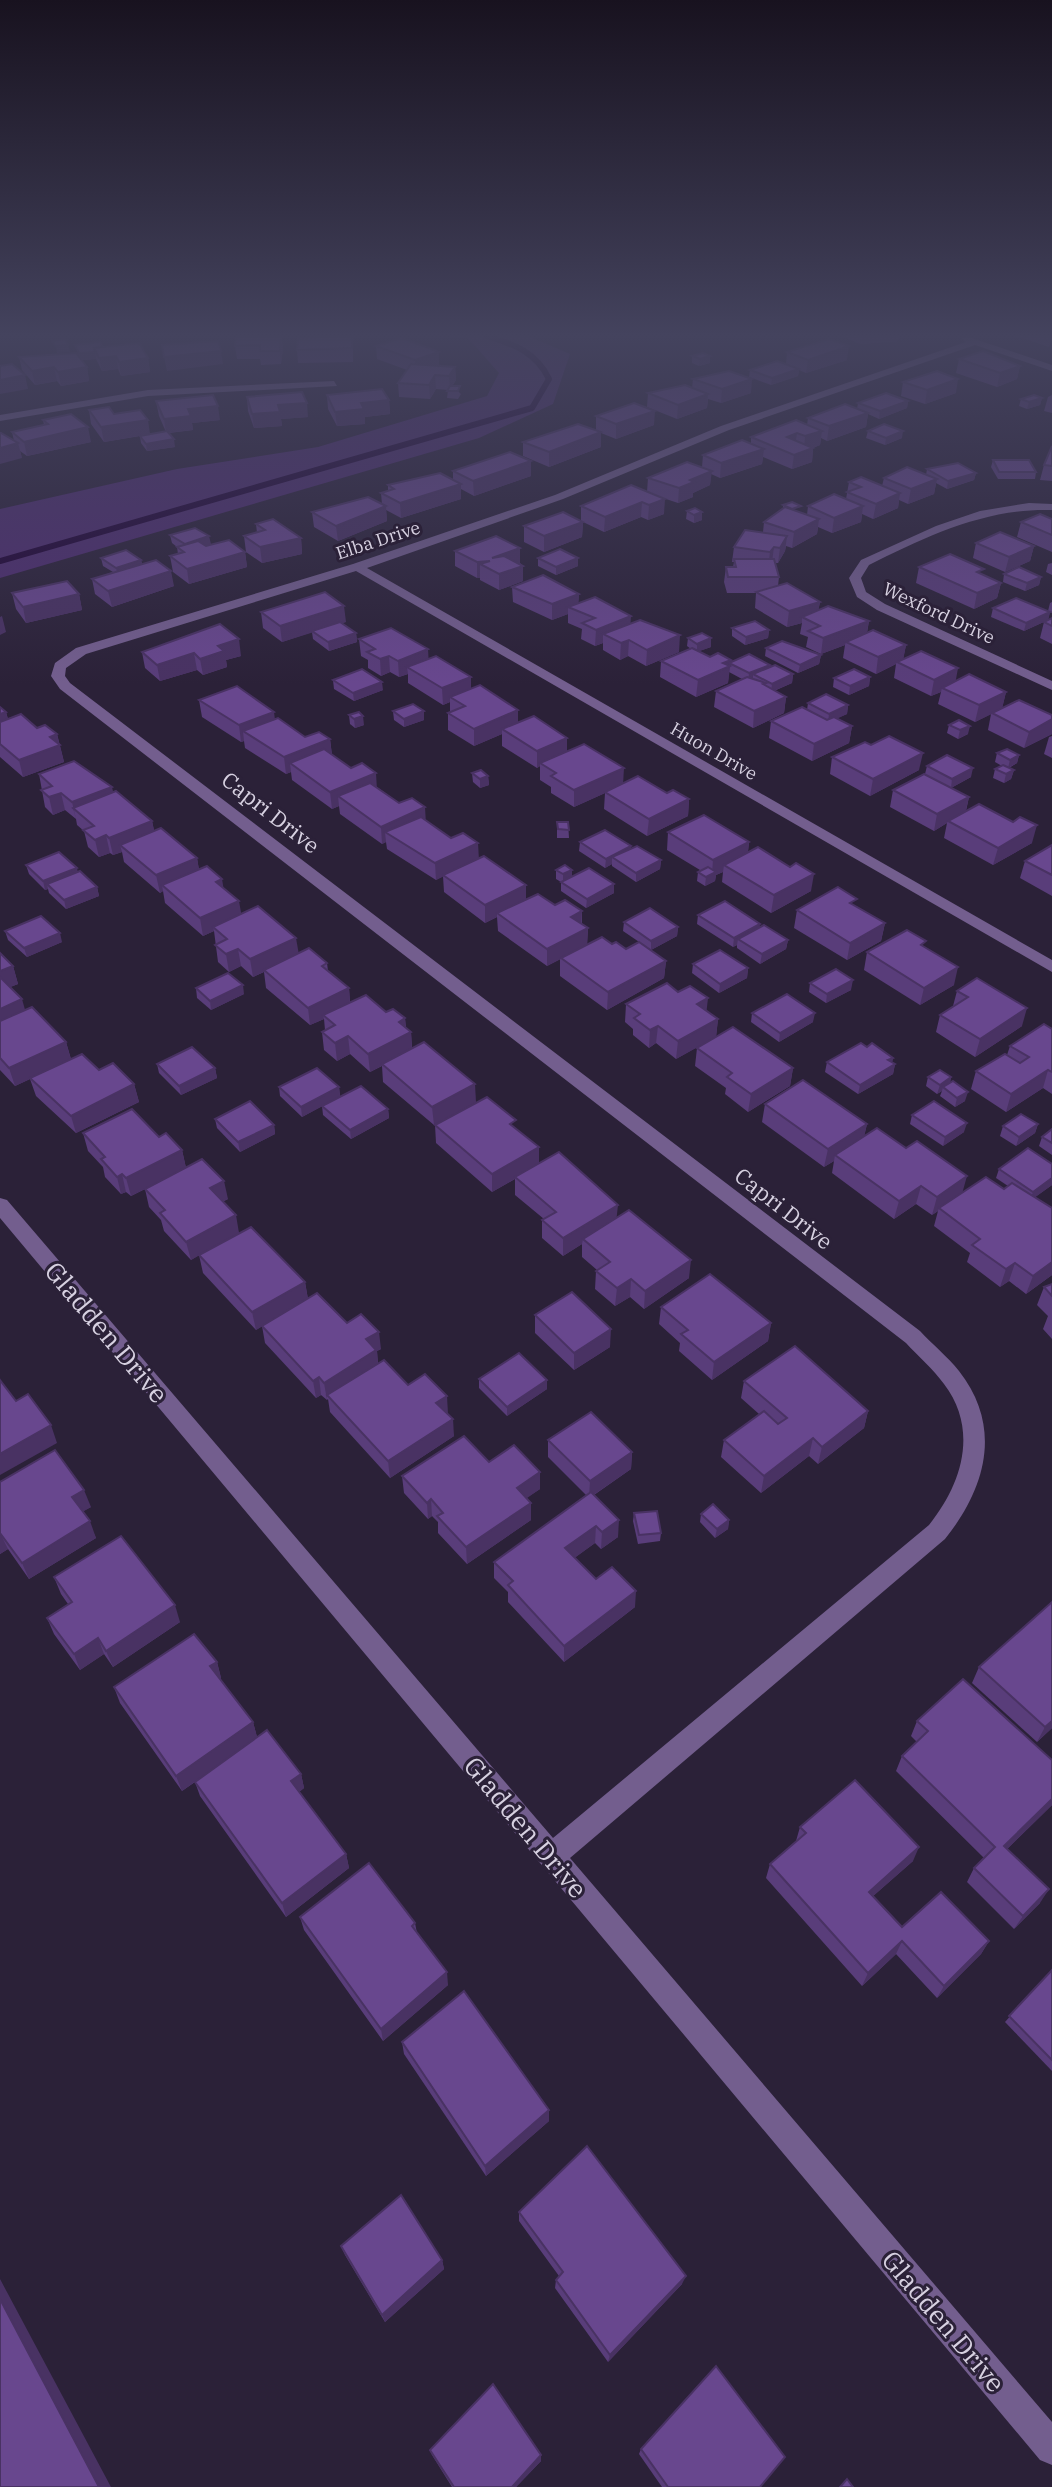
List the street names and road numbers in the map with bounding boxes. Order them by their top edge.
street label: Elba Drive [333,516,423,564]
street label: Wexford Drive [879,577,999,649]
street label: Huon Drive [666,717,762,785]
street label: Capri Drive [216,765,326,859]
street label: Capri Drive [729,1161,839,1255]
street label: Gladden Drive [38,1254,176,1410]
street label: Gladden Drive [457,1749,595,1905]
street label: Gladden Drive [875,2243,1013,2399]

